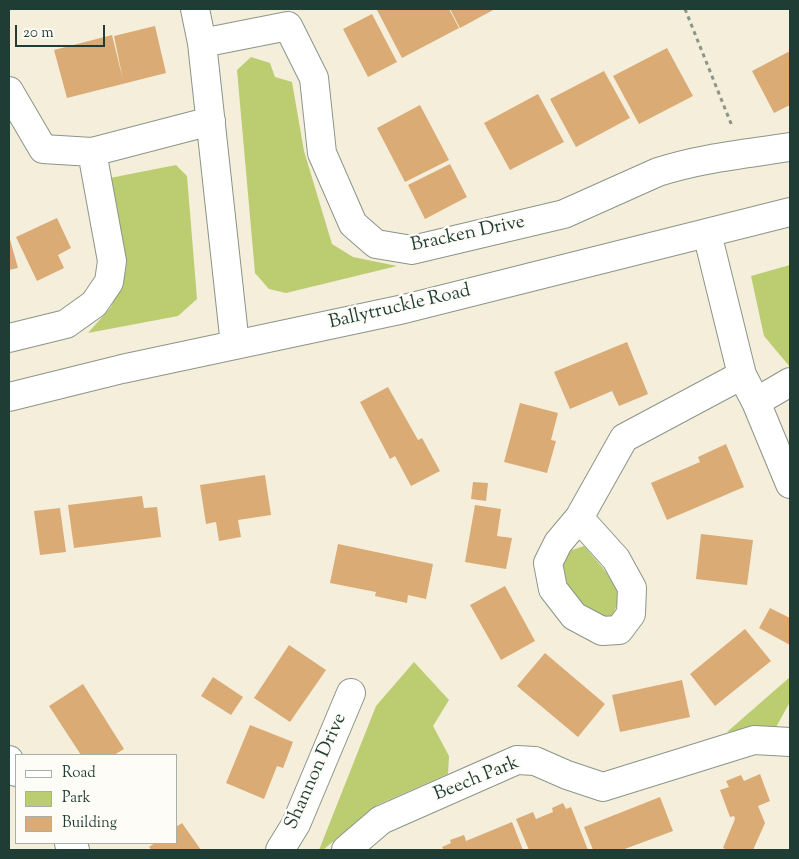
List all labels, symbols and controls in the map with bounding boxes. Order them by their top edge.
scale bar [18,15,108,47]
text: 20 m [23,23,54,44]
street label: Bracken Drive [409,212,527,258]
street label: Ballytruckle Road [327,281,473,335]
street label: Shannon Drive [281,710,353,834]
street label: Beech Park [431,753,523,807]
legend [15,754,178,844]
text: Road [62,763,96,784]
text: Park [62,788,91,809]
text: Building [62,813,117,834]

